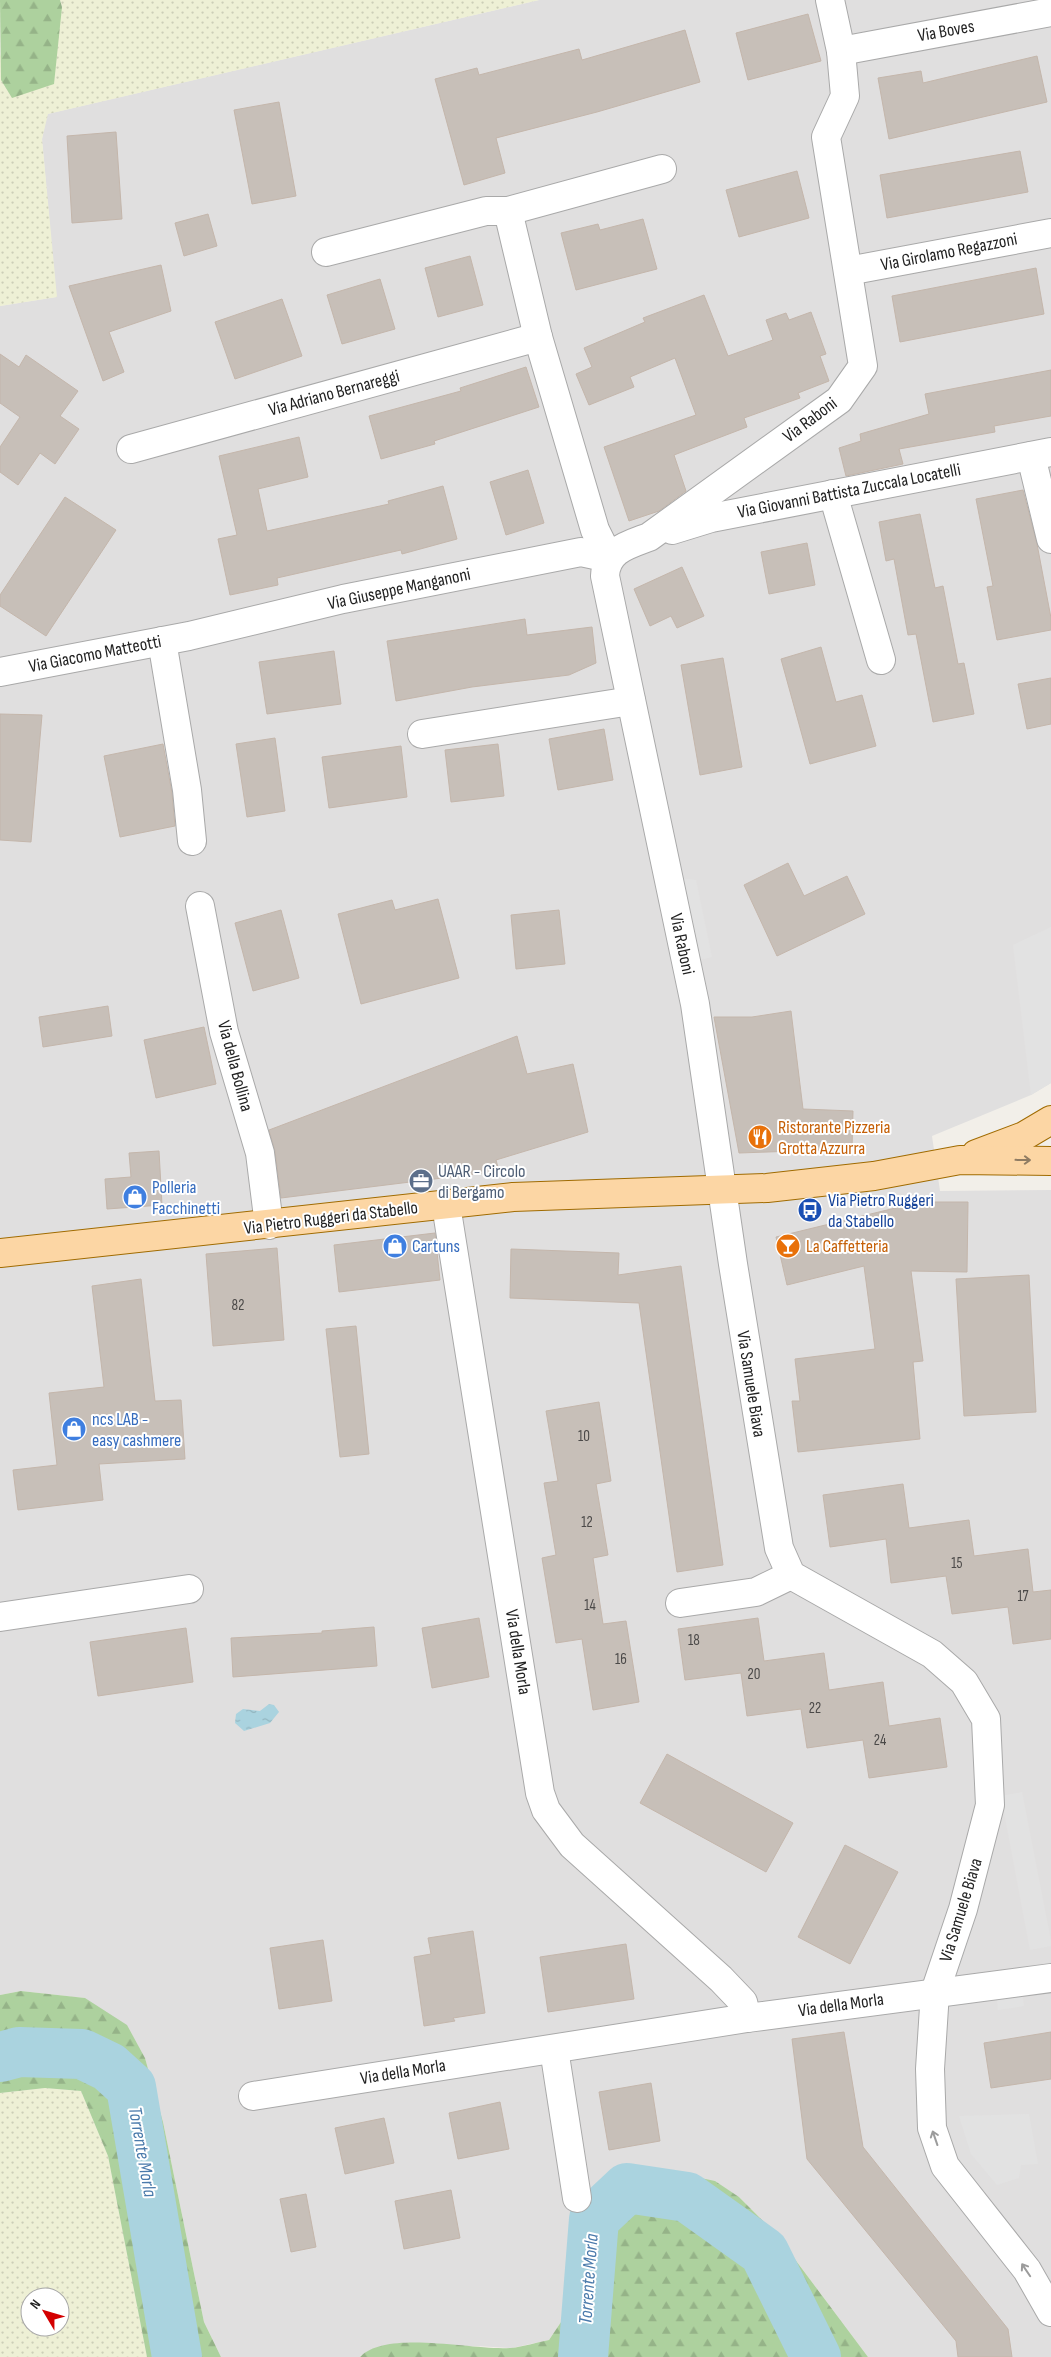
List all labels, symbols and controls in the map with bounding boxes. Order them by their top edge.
street label: Via Boves [916,16,976,46]
street label: Via Girolamo Regazzoni [879,228,1019,276]
street label: Via Adriano Bernareggi [266,365,402,421]
street label: Via Raboni [779,393,841,447]
street label: Via Giovanni Battista Zuccala Locatelli [736,459,962,523]
street label: Via Giuseppe Manganoni [326,564,472,614]
street label: Via Giacomo Matteotti [27,631,163,677]
street label: Via Raboni [665,911,699,977]
street label: Via della Bollina [213,1018,257,1114]
place label: Ristorante Pizzeria Grotta Azzurra [778,1117,890,1159]
restaurant icon: Ristorante Pizzeria Grotta Azzurra [747,1124,773,1150]
one-way arrow [1014,1155,1031,1165]
place label: UAAR - Circolo di Bergamo [438,1161,526,1203]
office icon: UAAR - Circolo di Bergamo [408,1168,434,1194]
place label: Polleria Facchinetti [152,1177,220,1219]
shop icon: Polleria Facchinetti [122,1184,148,1210]
place label: Via Pietro Ruggeri da Stabello [828,1190,934,1232]
street label: Via Pietro Ruggeri da Stabello [243,1197,419,1239]
bus stop icon: Via Pietro Ruggeri da Stabello [797,1197,823,1223]
shop icon: Cartuns [382,1233,408,1259]
bar icon: La Caffetteria [775,1233,801,1259]
place label: Cartuns [412,1236,460,1257]
place label: La Caffetteria [806,1236,888,1257]
house number: 82 [232,1296,244,1315]
street label: Via Samuele Biava [732,1329,770,1439]
place label: ncs LAB - easy cashmere [92,1409,181,1451]
shop icon: ncs LAB - easy cashmere [61,1416,87,1442]
house number: 10 [578,1427,590,1446]
house number: 12 [581,1513,593,1532]
house number: 15 [951,1554,963,1573]
house number: 17 [1017,1587,1029,1606]
house number: 14 [584,1596,596,1615]
street label: Via della Morla [501,1608,535,1696]
house number: 18 [688,1631,700,1650]
house number: 16 [615,1650,627,1669]
house number: 20 [748,1665,760,1684]
house number: 22 [809,1699,821,1718]
house number: 24 [874,1731,886,1750]
street label: Via Samuele Biava [935,1856,987,1964]
street label: Via della Morla [797,1989,885,2021]
street label: Via della Morla [359,2055,447,2089]
water label: Torrente Morla [123,2105,161,2199]
one-way arrow [930,2130,939,2146]
water label: Torrente Morla [574,2232,604,2325]
one-way arrow [1021,2264,1031,2278]
north arrow [20,2287,70,2337]
text: N [26,2296,44,2312]

